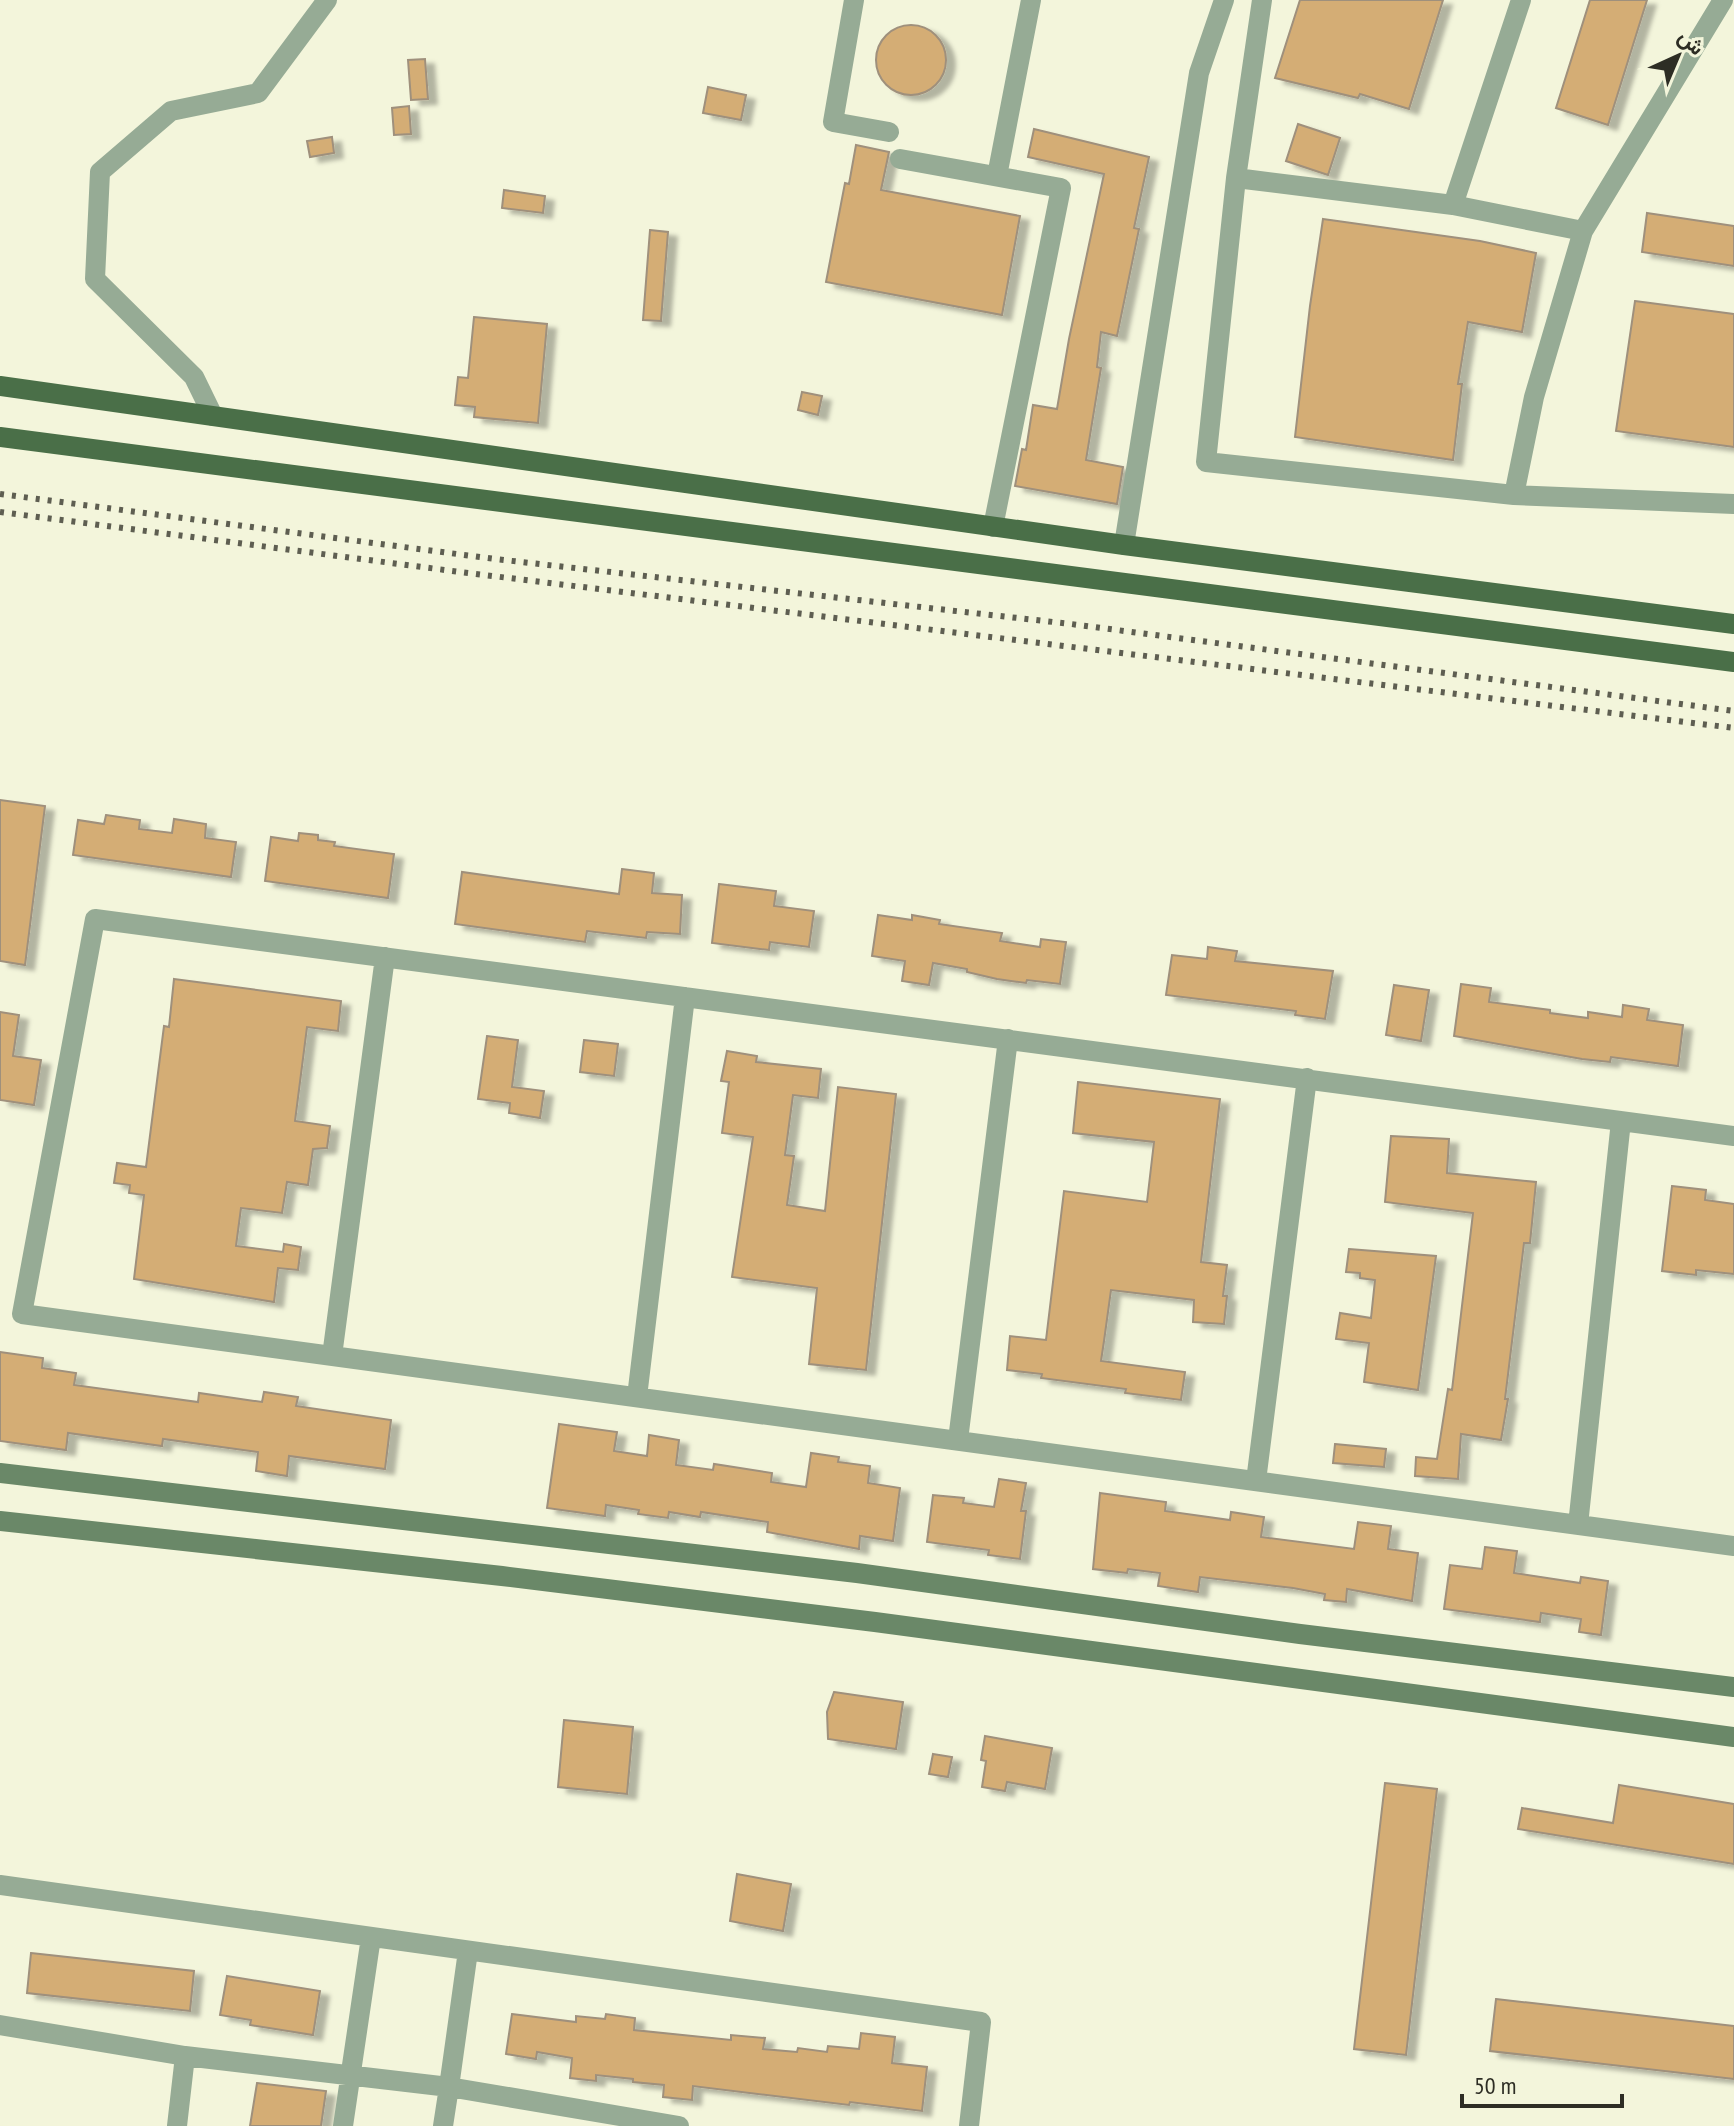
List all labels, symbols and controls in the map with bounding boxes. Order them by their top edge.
north arrow [1638,16,1718,96]
text: ش [1673,22,1711,61]
scale bar [1462,2058,1622,2108]
text: 50 m [1474,2070,1516,2101]

